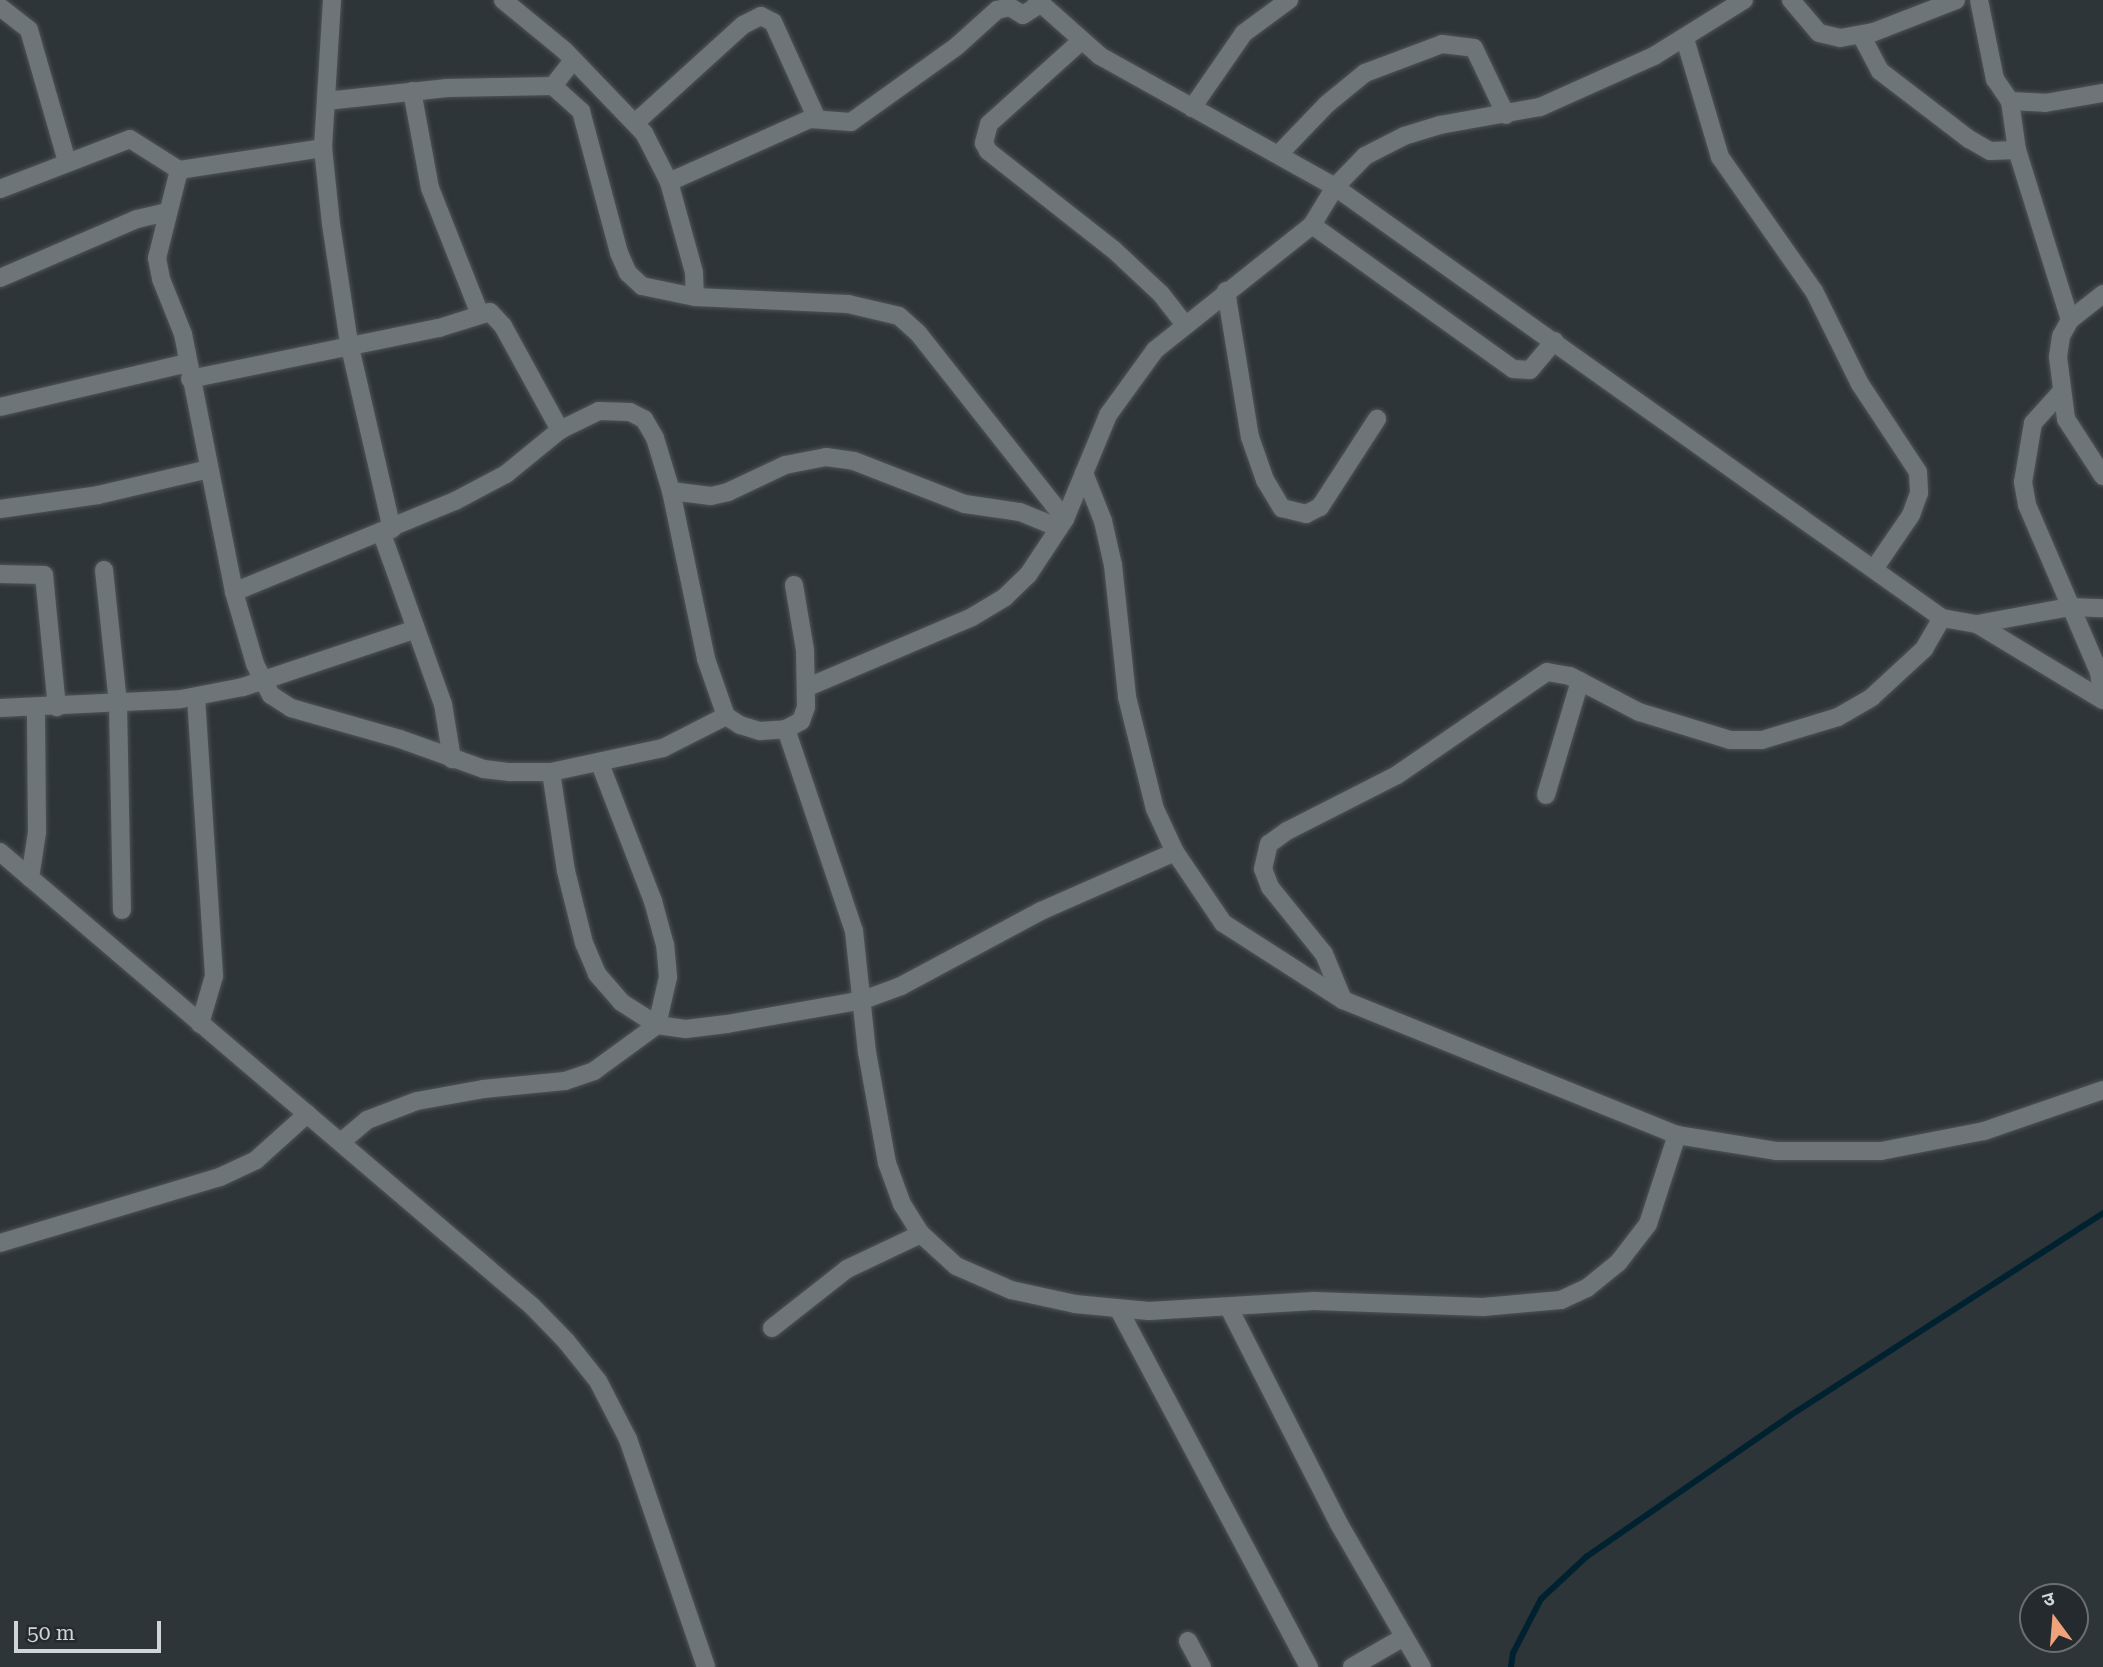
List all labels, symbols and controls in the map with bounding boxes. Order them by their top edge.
north arrow [2019,1583,2089,1653]
text: उ [2040,1587,2057,1612]
scale bar [18,1608,164,1652]
text: 50 m [27,1621,75,1645]

